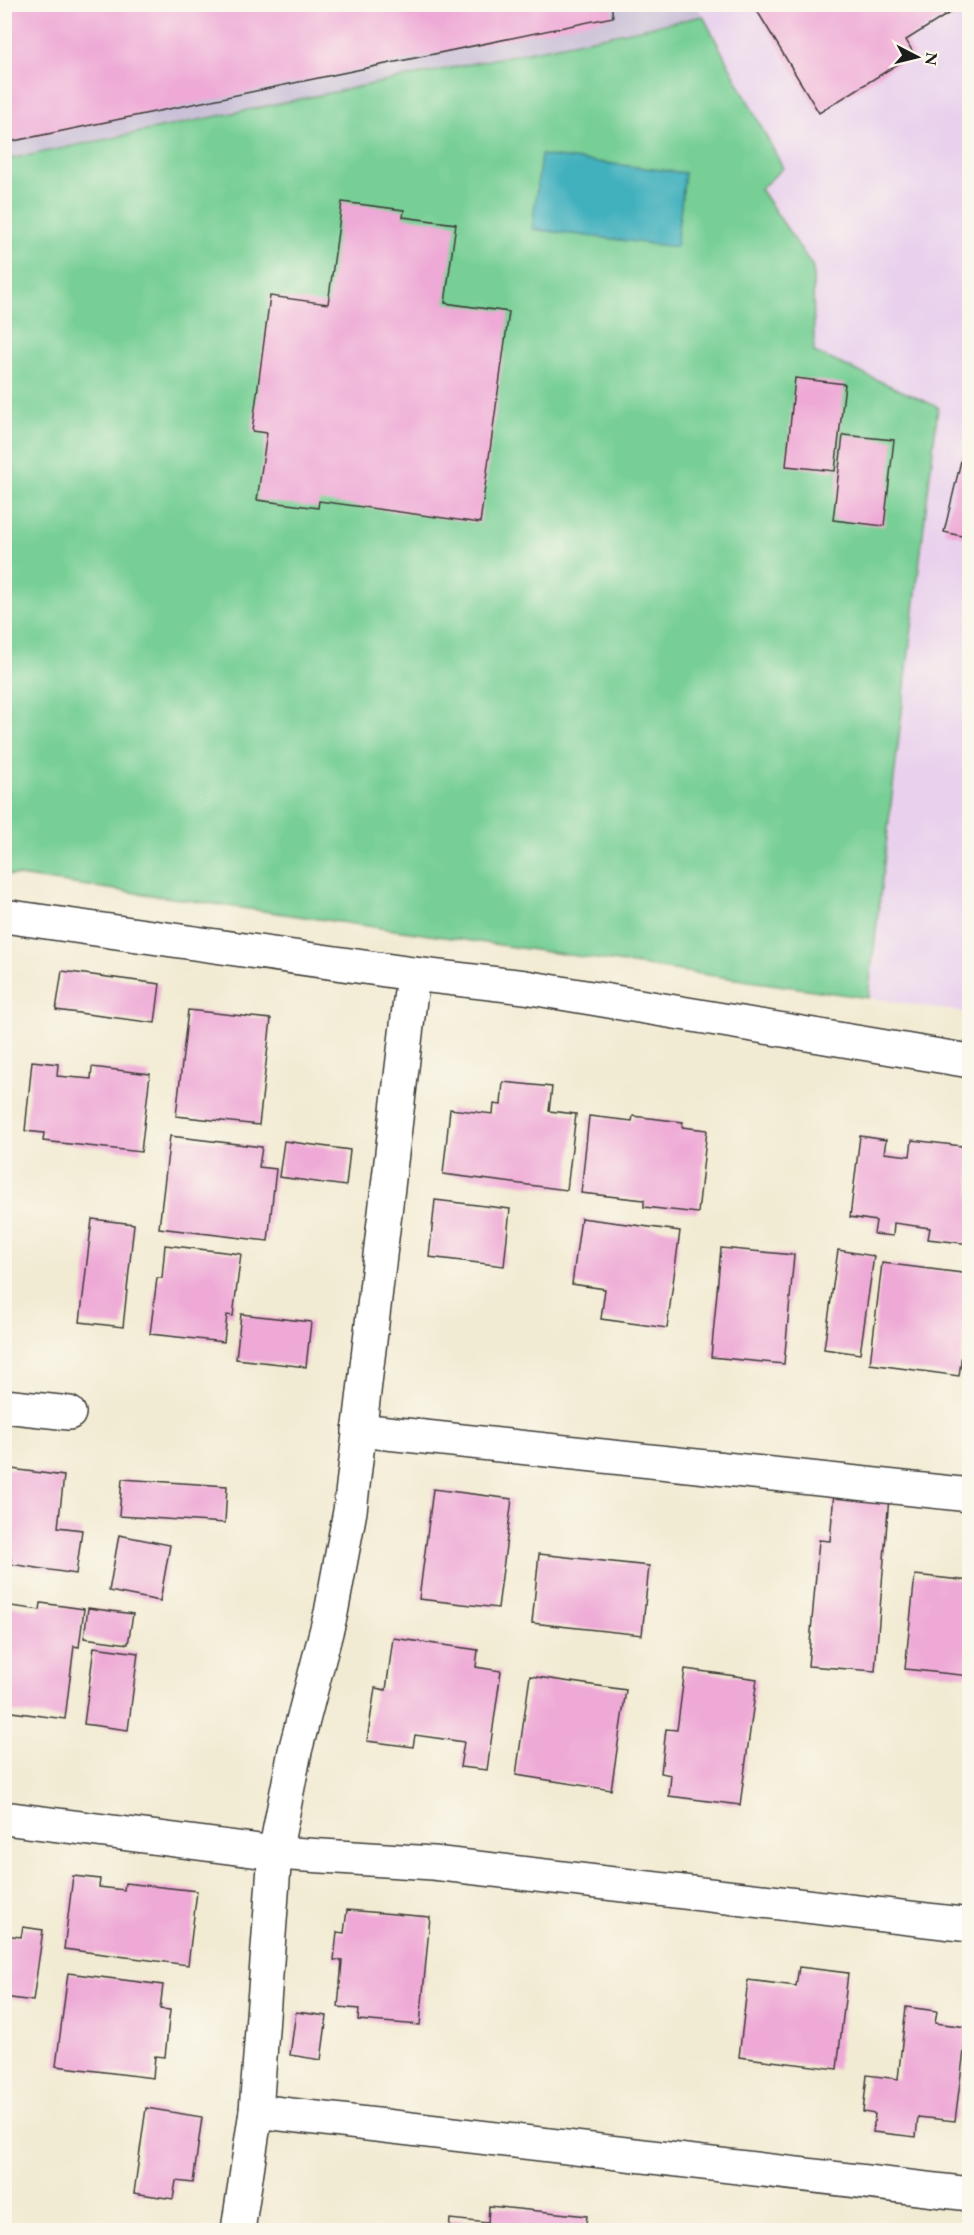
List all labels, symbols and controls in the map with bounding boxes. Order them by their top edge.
north arrow [887,27,947,87]
text: N [920,51,943,67]

